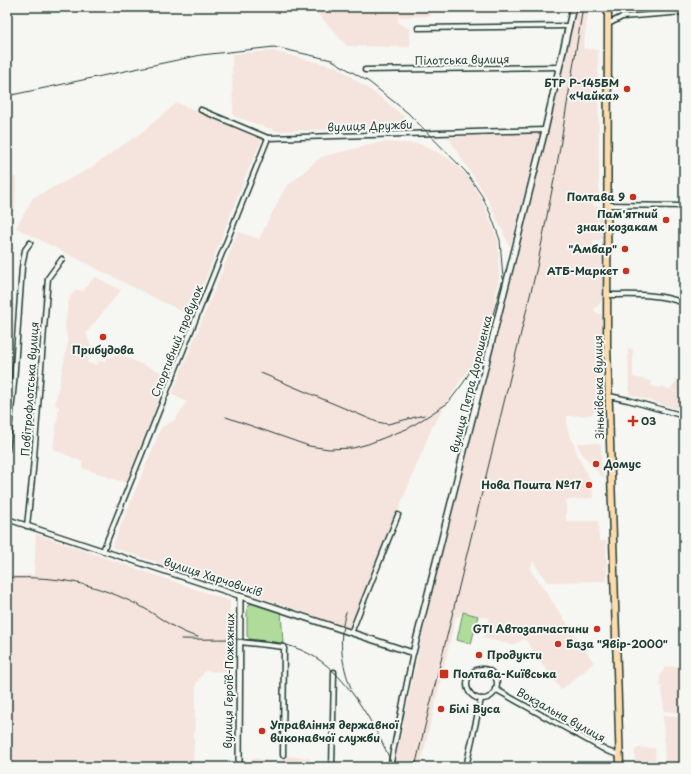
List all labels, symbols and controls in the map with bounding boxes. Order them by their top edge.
street label: Пілотська вулиця [414,50,510,69]
place label: БТР Р-145БМ «Чайка» [544,74,619,104]
marker: БТР Р-145БМ «Чайка» [622,84,632,94]
street label: вулиця Дружби [327,116,413,135]
place label: Полтава 9 [567,188,625,205]
marker: Полтава 9 [628,192,638,202]
place label: Пам'ятний знак козакам [576,205,658,235]
marker: Пам'ятний знак козакам [661,215,671,225]
place label: "Амбар" [568,240,617,257]
marker: "Амбар" [620,244,630,254]
place label: АТБ-Маркет [547,262,618,279]
marker: АТБ-Маркет [621,266,631,276]
street label: Спортивний провулок [146,282,207,399]
street label: вулиця Петра Дорошенка [445,313,496,454]
street label: Повітрофлотська вулиця [16,321,43,457]
marker: Прибудова [98,332,108,342]
street label: Зіньківська вулиця [589,335,608,439]
place label: Прибудова [72,341,135,358]
place label: 03 [641,412,656,429]
marker: 03 [628,416,638,426]
place label: Домус [603,455,641,472]
marker: Домус [591,459,601,469]
place label: Нова Пошта №17 [481,476,581,493]
marker: Нова Пошта №17 [584,480,594,490]
street label: вулиця Харчовиків [162,553,265,600]
street label: вулиця Героїв-Пожежних [219,613,238,749]
place label: GTI Автозапчастини [473,620,589,637]
marker: GTI Автозапчастини [592,624,602,634]
place label: База "Явір-2000" [566,635,668,652]
marker: База "Явір-2000" [553,639,563,649]
place label: Продукти [487,646,542,663]
marker: Продукти [474,650,484,660]
place label: Полтава-Київська [453,665,557,682]
marker: Полтава-Київська [438,668,450,680]
street label: Вокзальна вулиця [514,683,609,746]
place label: Білі Вуса [449,700,501,717]
marker: Білі Вуса [436,704,446,714]
place label: Управління державної виконавчої служби [270,716,399,746]
marker: Управління державної виконавчої служби [257,726,267,736]

